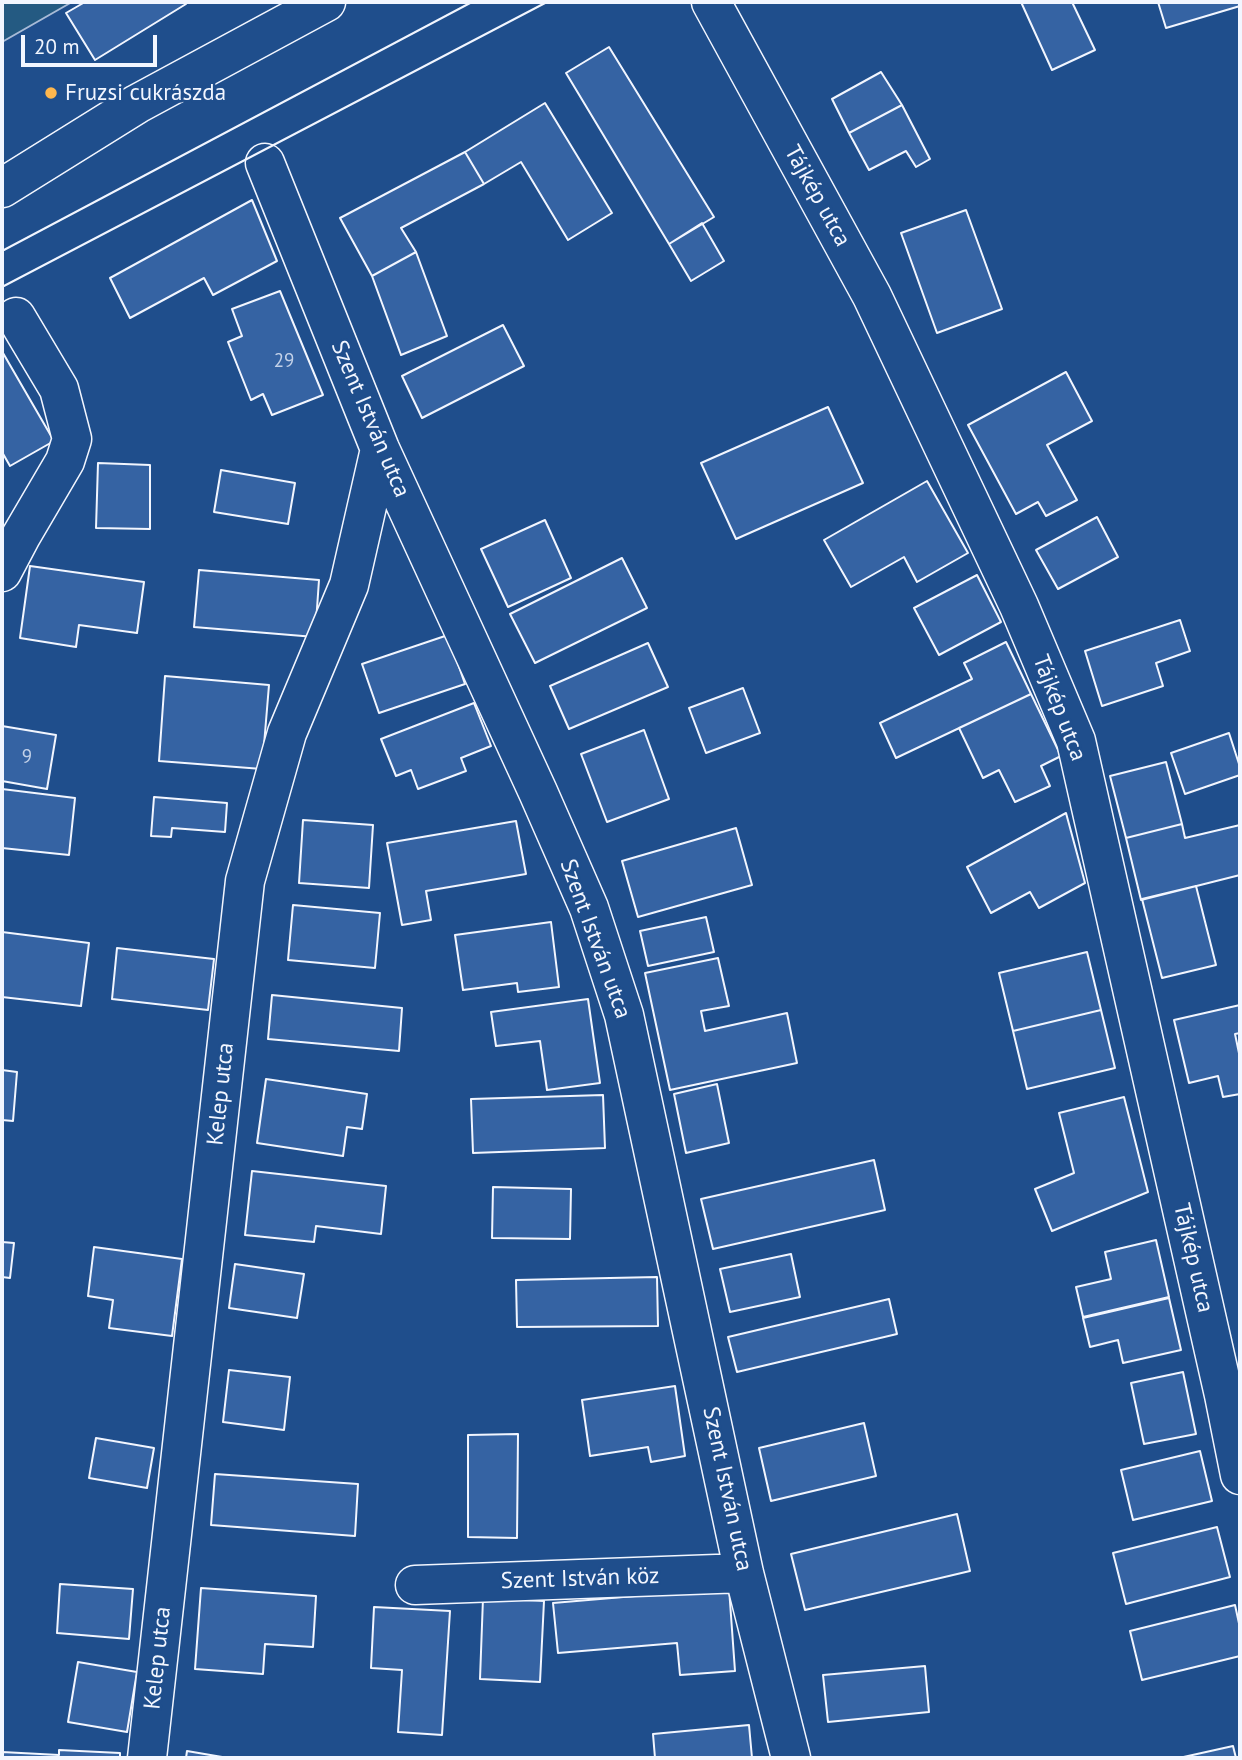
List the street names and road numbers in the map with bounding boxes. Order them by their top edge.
street label: Tájkép utca [778,141,856,251]
street label: Szent István utca [325,337,415,501]
street label: Tájkép utca [1026,651,1092,765]
street label: Szent István utca [553,856,637,1022]
street label: Kelep utca [202,1041,240,1147]
street label: Tájkép utca [1167,1201,1219,1315]
street label: Szent István utca [696,1404,758,1574]
street label: Szent István köz [500,1562,660,1596]
street label: Kelep utca [139,1605,177,1711]

